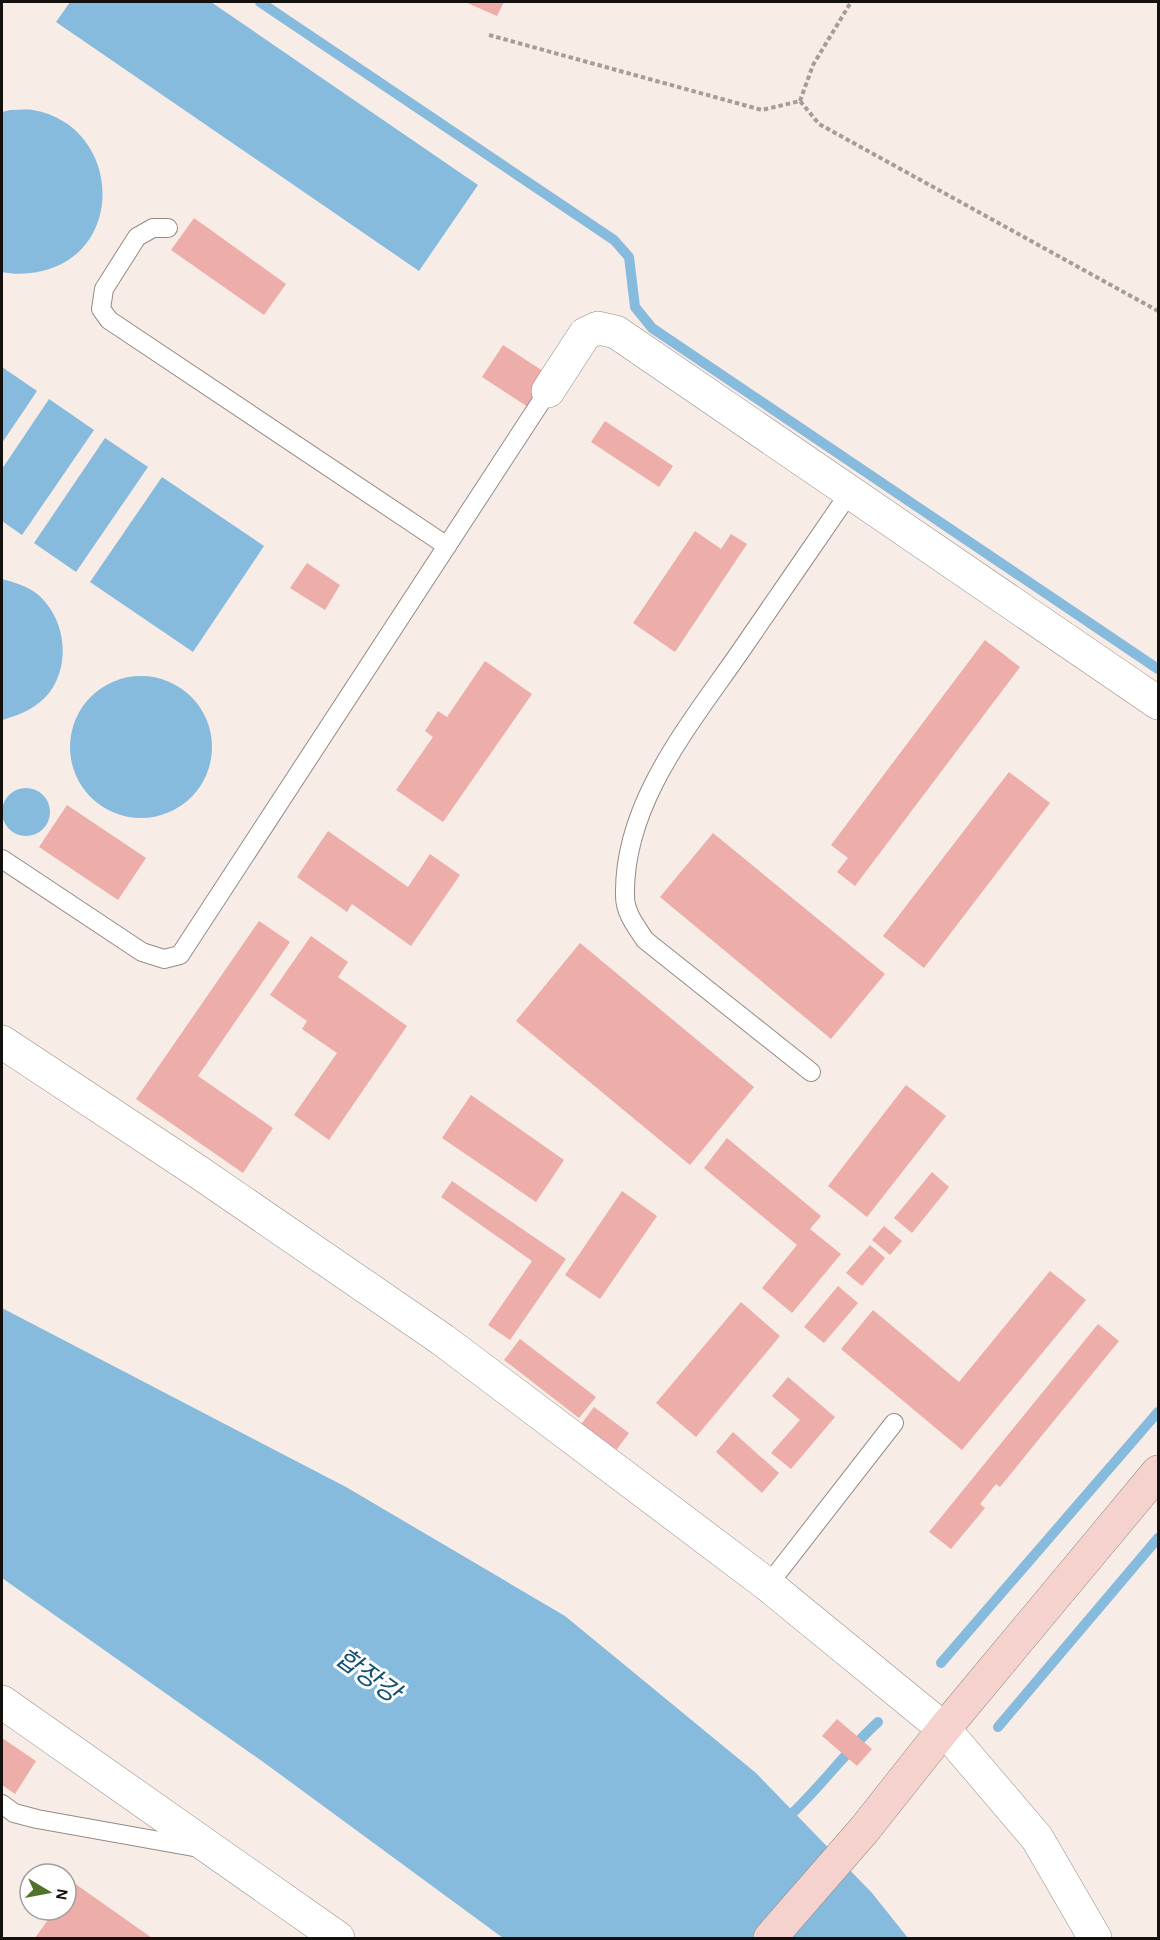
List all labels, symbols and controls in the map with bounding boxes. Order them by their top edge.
water label: 합장강 [331,1643,407,1709]
north arrow [18,1862,78,1922]
text: N [53,1888,71,1901]

